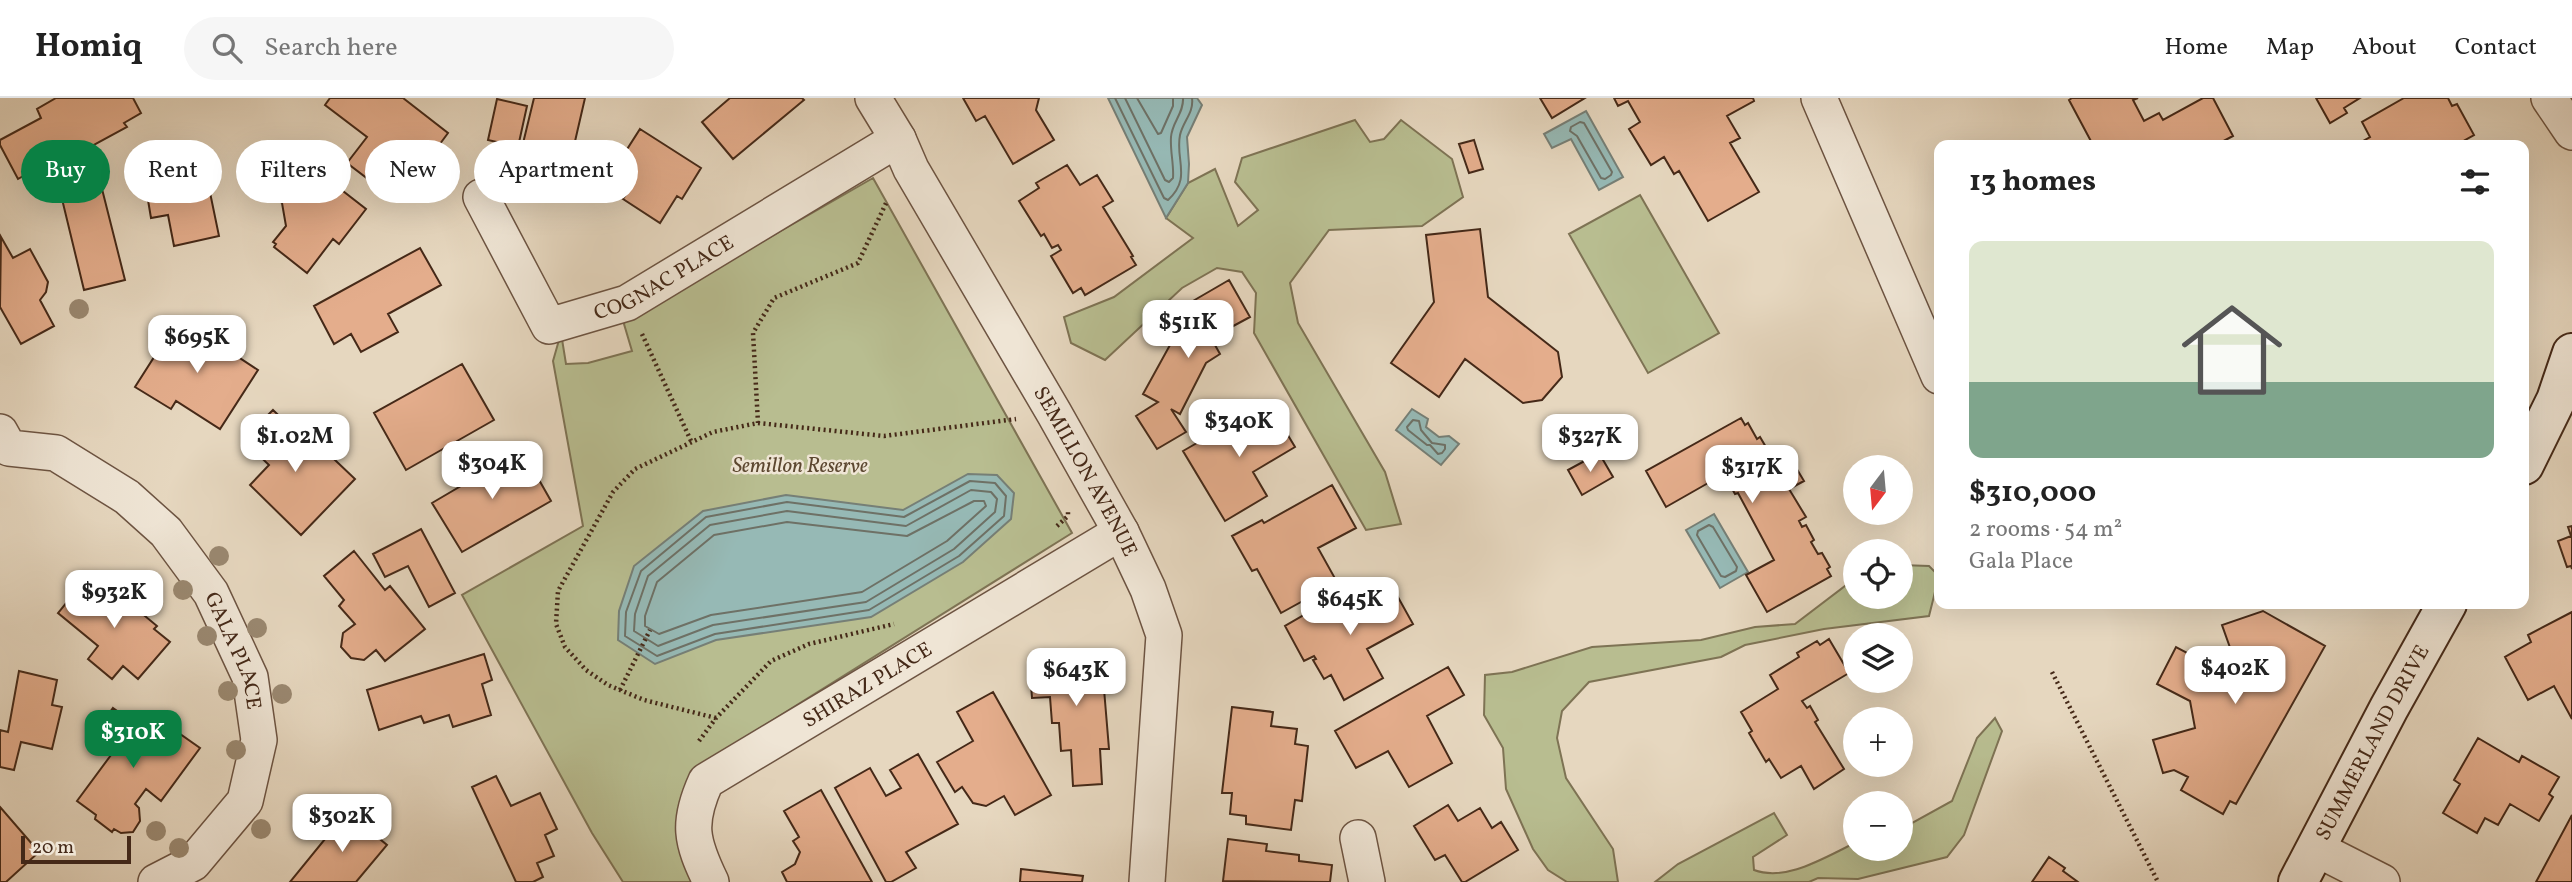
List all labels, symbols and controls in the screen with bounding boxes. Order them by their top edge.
search box [184,17,674,80]
text: Homiq [35,25,142,71]
icon: search [208,29,246,67]
text: Search here [264,30,397,66]
text: Home [2164,31,2228,65]
text: Map [2266,31,2314,65]
text: About [2352,31,2417,65]
text: Contact [2455,31,2537,65]
chip: Buy [21,140,110,203]
chip: Rent [124,140,222,203]
chip: Filters [236,140,351,203]
chip: New [365,140,460,203]
chip: Apartment [474,140,638,203]
text: 13 homes [1969,161,2096,203]
icon: filters [2456,163,2494,201]
street label: COGNAC PLACE [590,229,740,328]
icon: home [2169,287,2295,413]
pin: $511K [1139,300,1237,360]
text: $511K [1158,307,1218,339]
pin: $695K [148,316,246,375]
text: $695K [164,322,230,354]
street label: SEMILLON AVENUE [1026,381,1144,562]
pin: $340K [1190,400,1288,459]
text: $340K [1205,406,1273,438]
pin: $1.02M [238,414,352,474]
pin: $327K [1541,414,1639,474]
text: $1.02M [257,421,333,453]
text: $327K [1558,421,1622,453]
pin: $304K [443,442,541,501]
pin: $317K [1703,446,1801,505]
text: $304K [458,448,526,480]
park label: Semillon Reserve [732,452,868,481]
text: $317K [1721,452,1783,484]
north arrow [1843,455,1913,525]
map controls [1843,455,1913,861]
text: $310,000 [1969,472,2096,514]
text: 2 rooms · 54 m² [1969,514,2122,546]
button: locate [1843,539,1913,609]
text: Gala Place [1969,546,2073,578]
pin: $932K [65,570,163,630]
text: $932K [81,577,147,609]
pin: $645K [1301,578,1399,637]
text: $645K [1317,584,1383,616]
street label: GALA PLACE [197,588,267,711]
button: layers [1843,623,1913,693]
street label: SHIRAZ PLACE [798,636,938,736]
street label: SUMMERLAND DRIVE [2309,640,2437,846]
pin: $402K [2186,646,2284,706]
pin: $643K [1027,648,1125,708]
text: $402K [2200,653,2270,685]
text: $643K [1043,655,1109,687]
button: + [1843,707,1913,777]
pin: $310K [84,710,182,770]
text: $310K [101,717,165,749]
button: − [1843,791,1913,861]
pin: $302K [293,794,391,854]
text: $302K [309,801,376,833]
scale bar [21,833,131,865]
text: 20 m [32,835,74,861]

